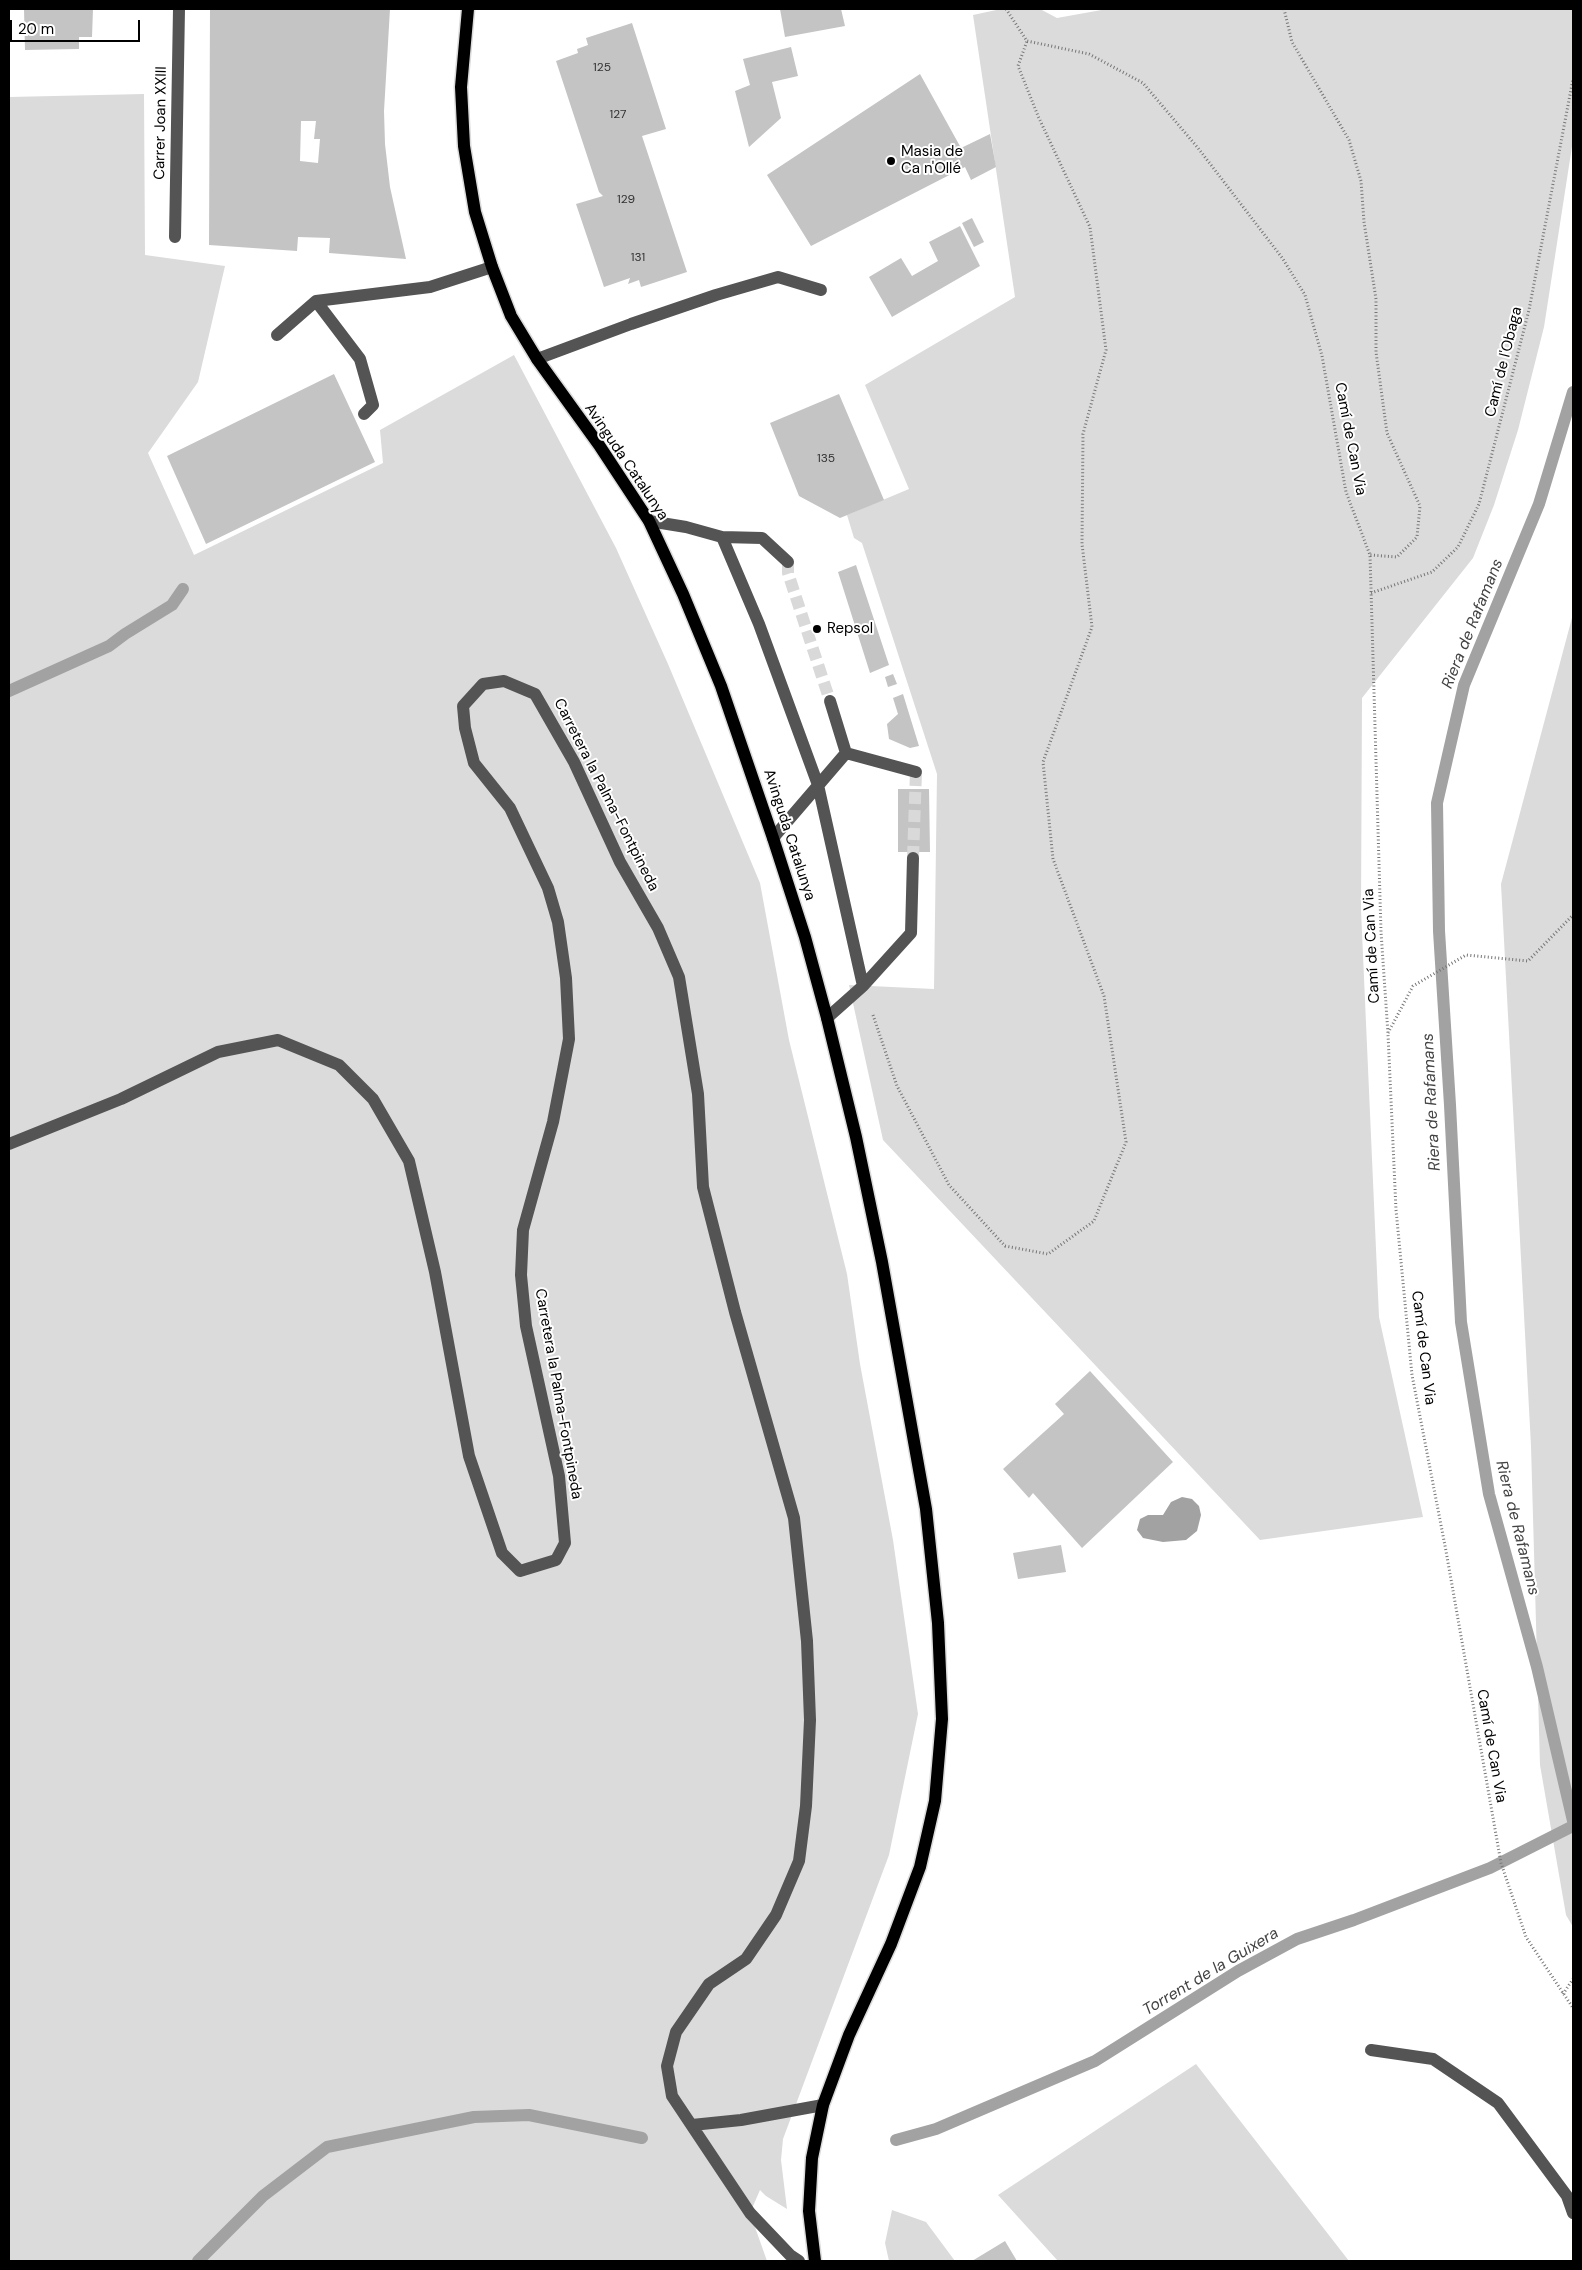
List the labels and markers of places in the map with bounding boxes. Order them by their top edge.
place label: Masia de Ca n'Ollé [901,143,963,178]
marker: Masia de Ca n'Ollé [885,155,897,167]
place label: Repsol [827,620,873,638]
marker: Repsol [811,623,823,635]

